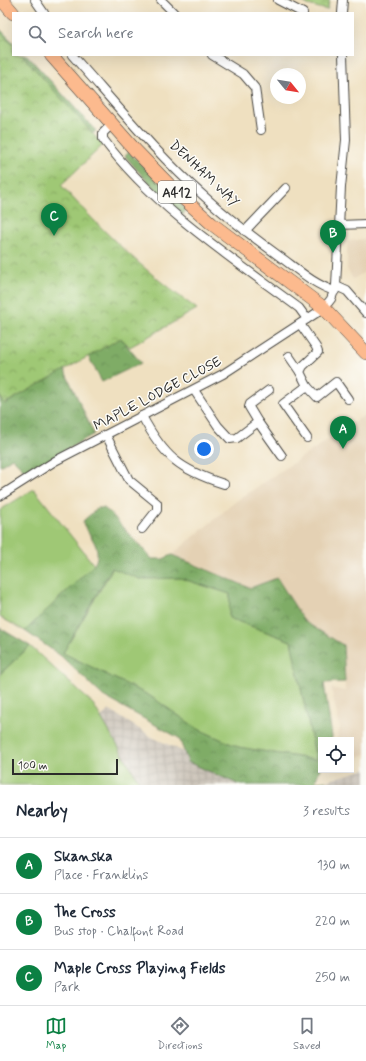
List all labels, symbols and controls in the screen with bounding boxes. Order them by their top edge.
search box [12,12,354,56]
icon: search [26,23,48,45]
text: Search here [58,24,134,44]
north arrow [270,68,306,104]
street label: DENHAM WAY [165,136,244,211]
road number: A412 [158,181,196,203]
pin: C [41,203,67,236]
pin: B [320,220,346,253]
street label: MAPLE LODGE CLOSE [90,353,224,435]
pin: A [330,416,356,449]
your location [194,439,214,459]
map controls [318,737,354,773]
button: locate [318,737,354,773]
scale bar [12,757,118,776]
text: 100 m [18,759,48,773]
text: Nearby [16,800,68,822]
text: 3 results [303,803,350,820]
text: Skanska [54,847,113,867]
text: A [25,857,33,874]
text: 130 m [317,857,350,874]
text: Place · Franklins [54,867,148,884]
text: The Cross [54,903,116,923]
text: B [25,913,33,930]
text: 220 m [315,913,350,930]
text: Bus stop · Chalfont Road [54,923,184,940]
text: Maple Cross Playing Fields [54,959,225,979]
text: C [24,969,34,986]
text: 250 m [315,969,350,986]
text: Park [54,979,80,996]
tab: Map [45,1015,67,1053]
tab: Directions [157,1015,203,1053]
tab: Saved [293,1015,321,1053]

